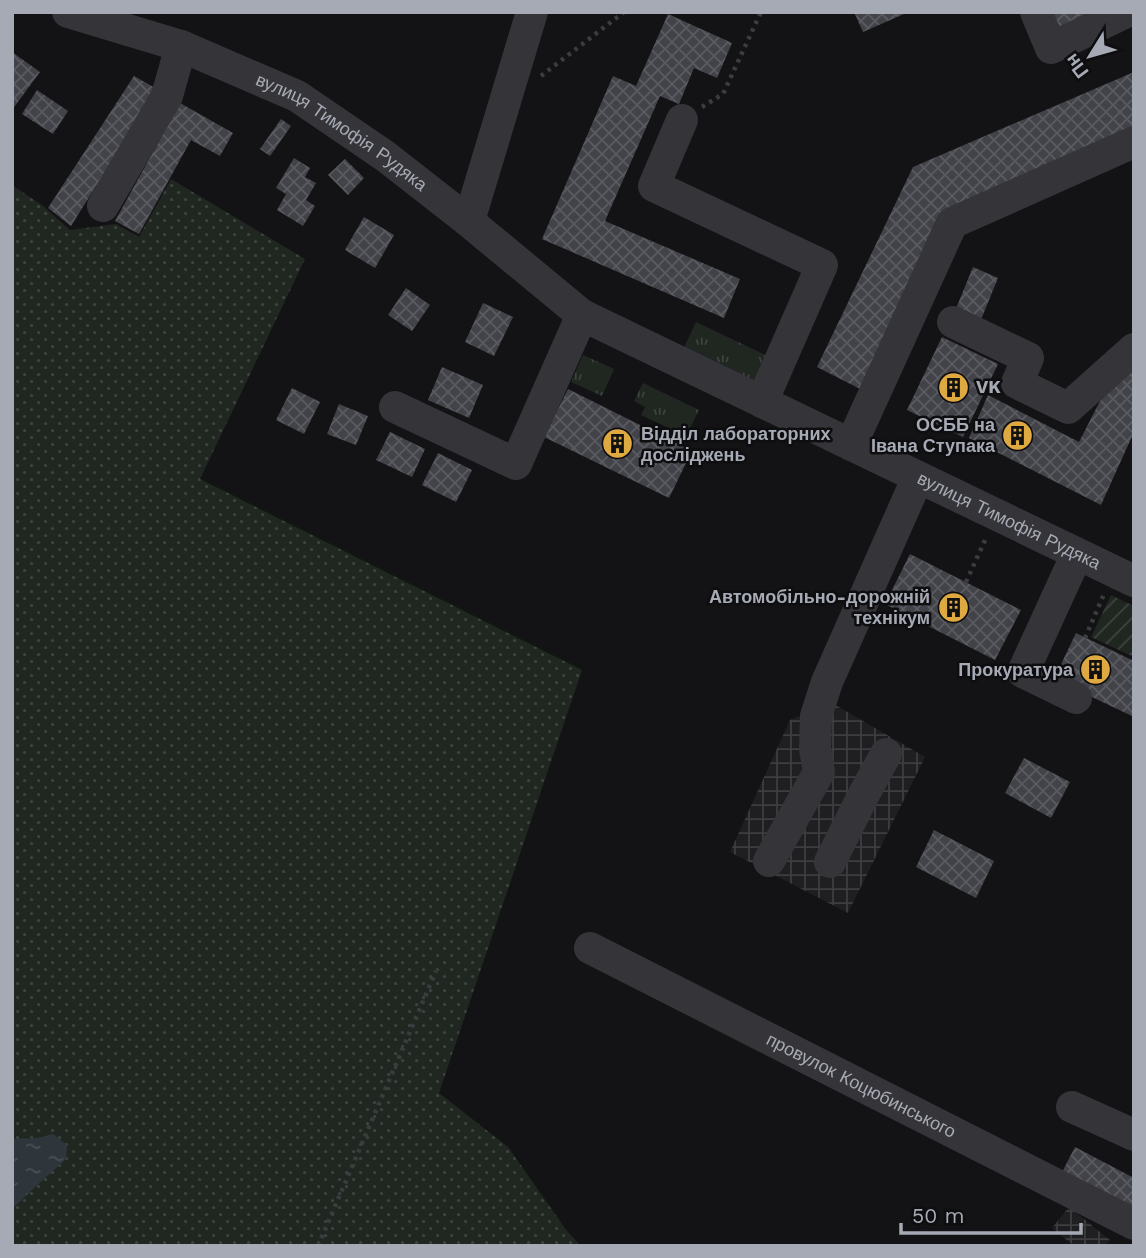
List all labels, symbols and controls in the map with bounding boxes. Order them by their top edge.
north arrow [1055,21,1125,91]
text: Пн [1060,49,1094,83]
street label: вулиця Тимофія Рудяка [253,69,432,196]
building icon: VK [936,370,970,404]
place label: VK [976,376,1001,397]
place label: ОСББ на Івана Ступака [871,414,996,456]
building icon: ОСББ на Івана Ступака [1001,418,1035,452]
place label: Відділ лабораторних досліджень [641,423,831,465]
building icon: Відділ лабораторних досліджень [601,427,635,461]
street label: вулиця Тимофія Рудяка [914,467,1105,574]
place label: Автомобільно-дорожній технікум [709,586,930,628]
building icon: Автомобільно-дорожній технікум [936,590,970,624]
building icon: Прокуратура [1079,653,1113,687]
place label: Прокуратура [958,659,1074,680]
street label: провулок Коцюбинського [763,1028,960,1142]
scale bar [901,1192,1081,1236]
text: 50 m [912,1203,964,1228]

